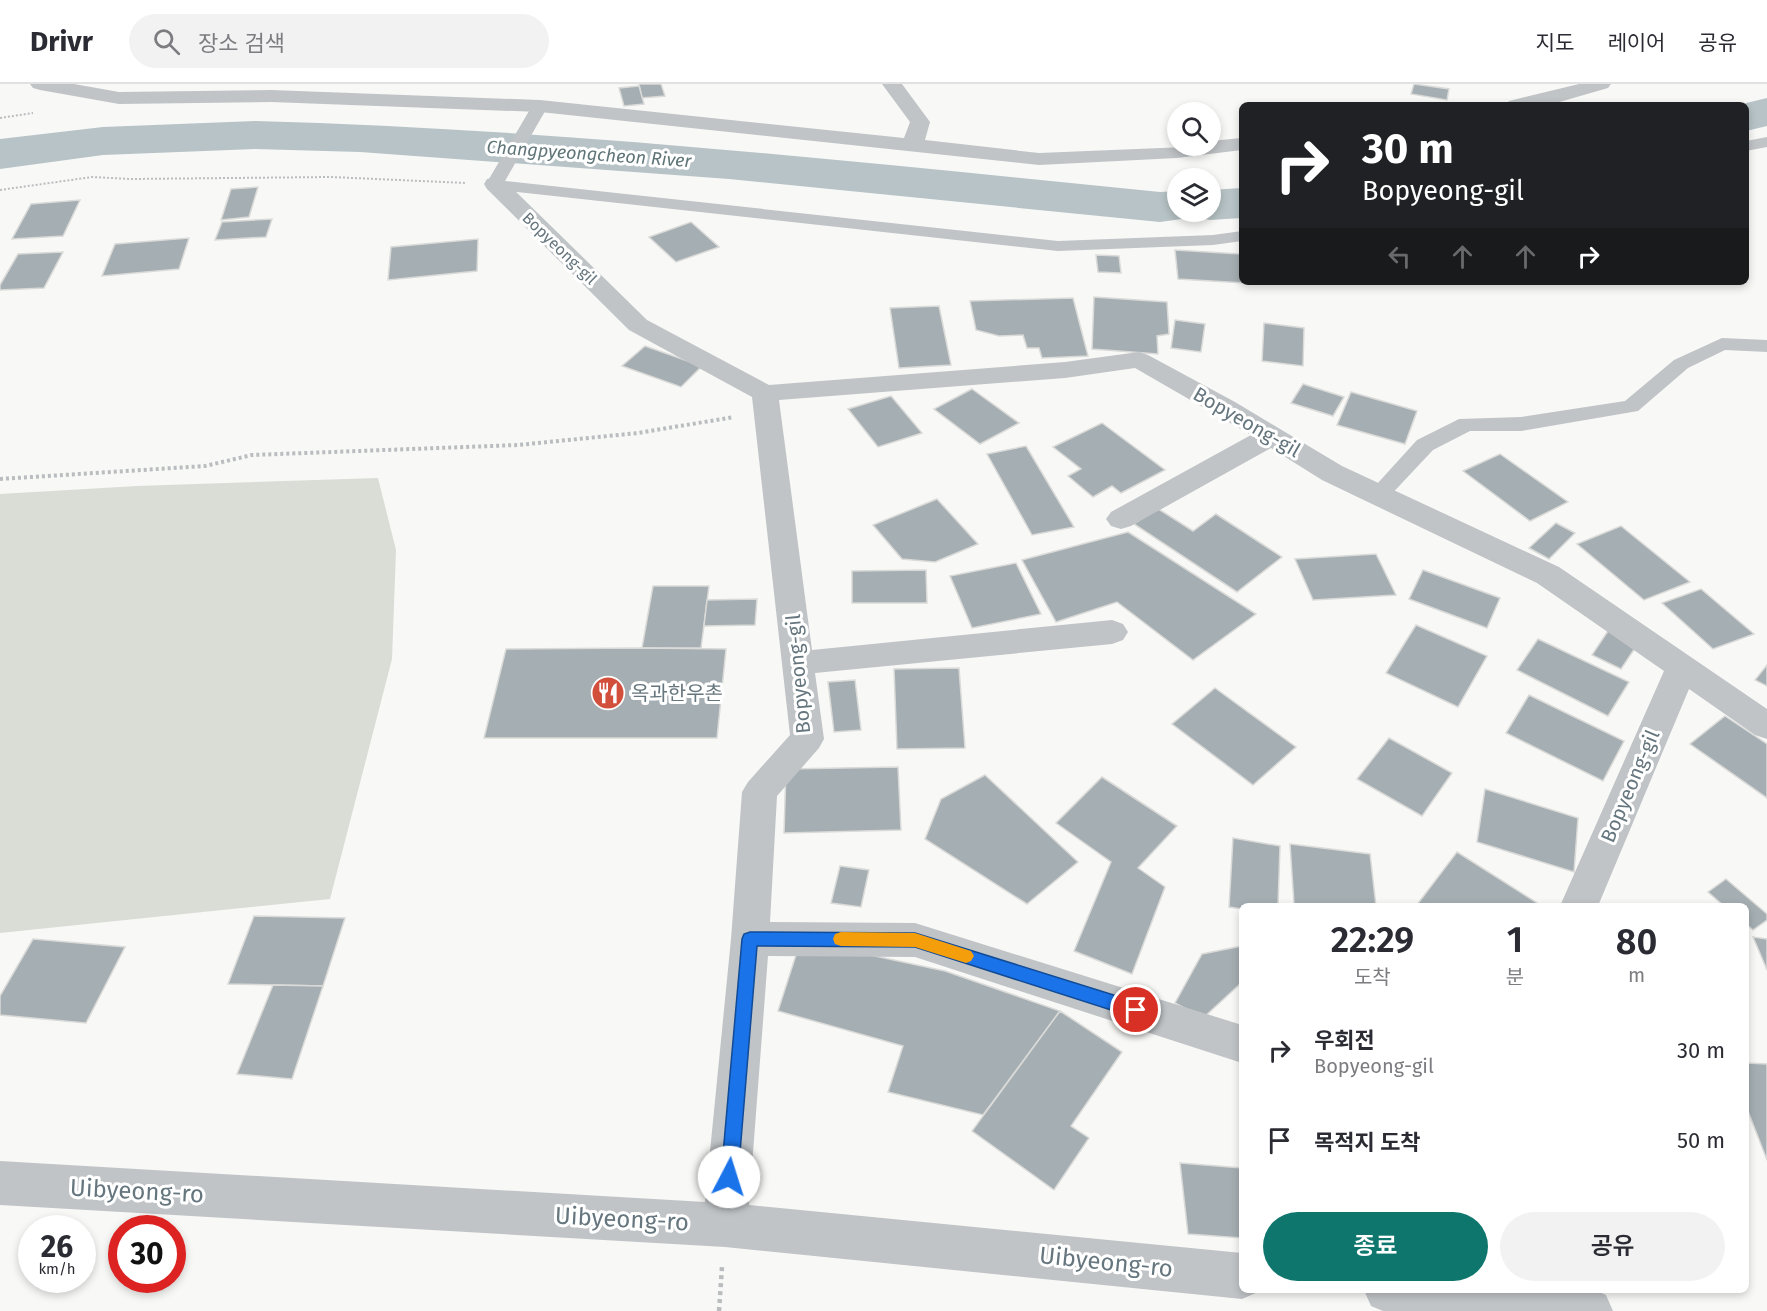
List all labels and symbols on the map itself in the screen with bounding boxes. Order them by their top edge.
water label: Changpyeongcheon River [486,136,693,172]
street label: Bopyeong-gil [519,208,601,289]
street label: Bopyeong-gil [1189,382,1305,462]
street label: Bopyeong-gil [781,613,815,735]
restaurant icon: 옥과한우촌 [590,675,626,711]
place label: 옥과한우촌 [631,681,723,705]
street label: Bopyeong-gil [1596,726,1665,846]
pin [1110,984,1161,1035]
position arrow [697,1145,761,1209]
street label: Uibyeong-ro [69,1174,205,1208]
street label: Uibyeong-ro [554,1202,690,1236]
speed limit sign: 30 [108,1215,186,1293]
street label: Uibyeong-ro [1038,1241,1174,1283]

